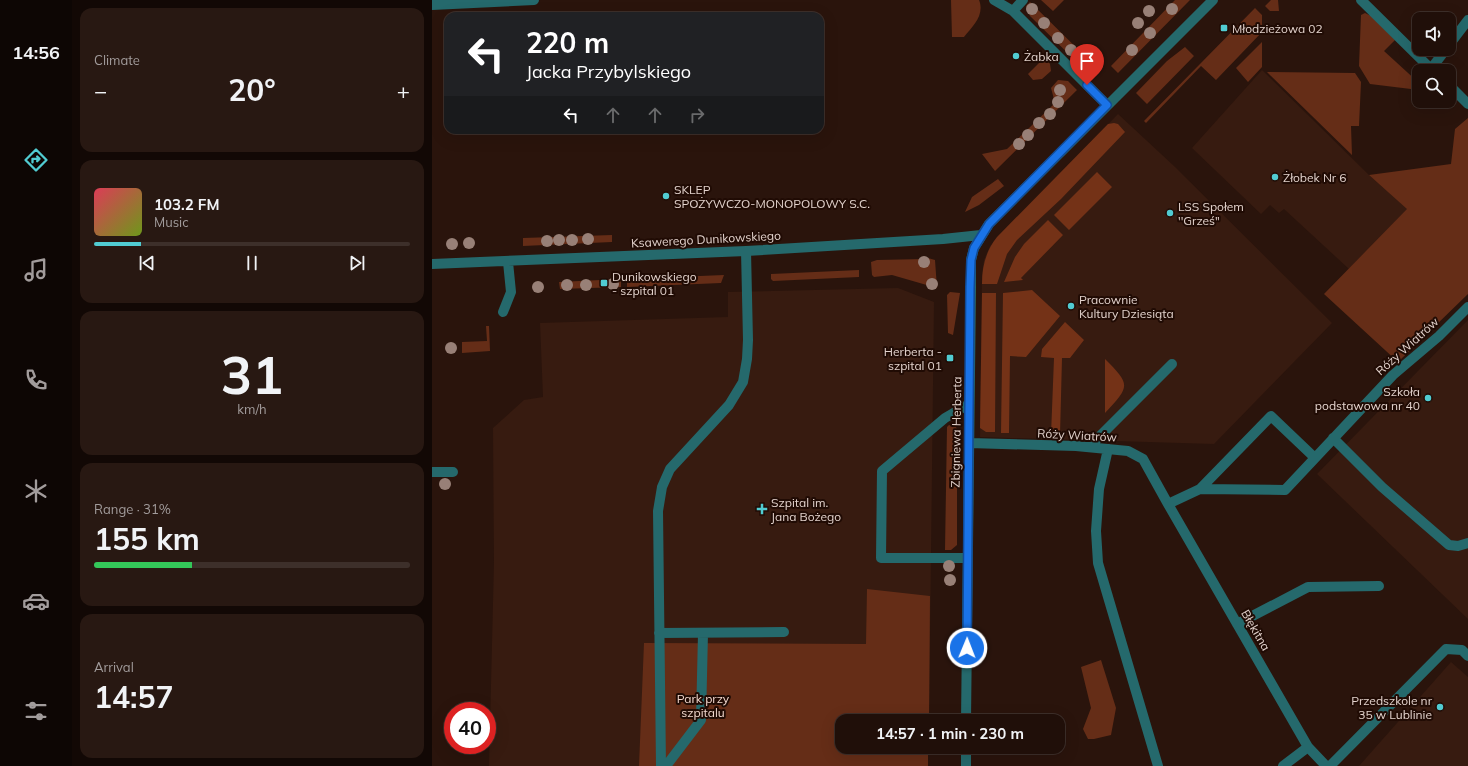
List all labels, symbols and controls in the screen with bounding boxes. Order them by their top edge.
map controls [1412,12,1456,108]
button: sound [1412,12,1456,56]
place label: Młodzieżowa 02 [1232,21,1323,36]
marker: Młodzieżowa 02 [1219,23,1229,33]
text: 220 m [526,25,609,60]
icon: left [460,28,512,80]
text: 14:56 [12,41,60,64]
pin [1070,44,1104,85]
place label: Żabka [1024,49,1059,64]
icon: arrive [1076,50,1098,72]
marker: Żabka [1011,51,1021,61]
text: Climate [94,52,140,68]
text: Jacka Przybylskiego [526,60,691,83]
button: search [1412,64,1456,108]
text: 20° [228,71,276,109]
text: − [94,77,107,105]
text: + [397,77,410,105]
icon: left [560,104,582,126]
icon: ahead [602,104,624,126]
icon: ahead [644,104,666,126]
icon: right [686,104,708,126]
icon: directions [22,146,50,174]
place label: Żłobek Nr 6 [1283,170,1347,185]
marker: Żłobek Nr 6 [1270,172,1280,182]
place label: SKLEP SPOŻYWCZO-MONOPOLOWY S.C. [674,182,870,211]
marker: SKLEP SPOŻYWCZO-MONOPOLOWY S.C. [661,191,671,201]
text: 103.2 FM [154,195,219,214]
place label: LSS Społem ''Grześ" [1178,199,1244,228]
marker: LSS Społem ''Grześ" [1165,208,1175,218]
text: Music [154,214,189,230]
street label: Ksawerego Dunikowskiego [631,228,781,250]
icon: previous [136,252,158,274]
icon: pause [241,252,263,274]
icon: next [346,252,368,274]
icon: music [22,256,50,284]
place label: Dunikowskiego - szpital 01 [612,269,697,298]
marker: Dunikowskiego - szpital 01 [599,278,609,288]
place label: Pracownie Kultury Dziesiąta [1079,292,1174,321]
marker: Pracownie Kultury Dziesiąta [1066,301,1076,311]
street label: Róży Wiatrów [1372,313,1442,378]
text: 31 [221,342,283,407]
place label: Herberta - szpital 01 [884,344,942,373]
marker: Herberta - szpital 01 [945,353,955,363]
icon: phone [22,366,50,394]
street label: Zbigniewa Herberta [948,376,964,488]
place label: Szkoła podstawowa nr 40 [1315,384,1420,413]
marker: Szkoła podstawowa nr 40 [1423,393,1433,403]
text: km/h [237,401,267,417]
street label: Róży Wiatrów [1037,425,1118,445]
icon: climate [22,477,50,505]
place label: Szpital im. Jana Bożego [771,495,841,524]
text: Range · 31% [94,501,171,517]
marker: Szpital im. Jana Bożego [756,503,768,515]
text: 155 km [94,520,200,558]
icon: car [22,587,50,615]
street label: Błękitna [1238,607,1274,653]
position arrow [946,627,988,669]
text: Arrival [94,659,134,675]
text: 14:57 [94,678,173,716]
park label: Park przy szpitalu [677,691,730,720]
place label: Przedszkole nr 35 w Lublinie [1351,693,1433,722]
icon: filters [22,697,50,725]
speed limit sign: 40 [444,702,496,754]
marker: Przedszkole nr 35 w Lublinie [1435,702,1445,712]
text: 14:57 · 1 min · 230 m [876,724,1024,743]

